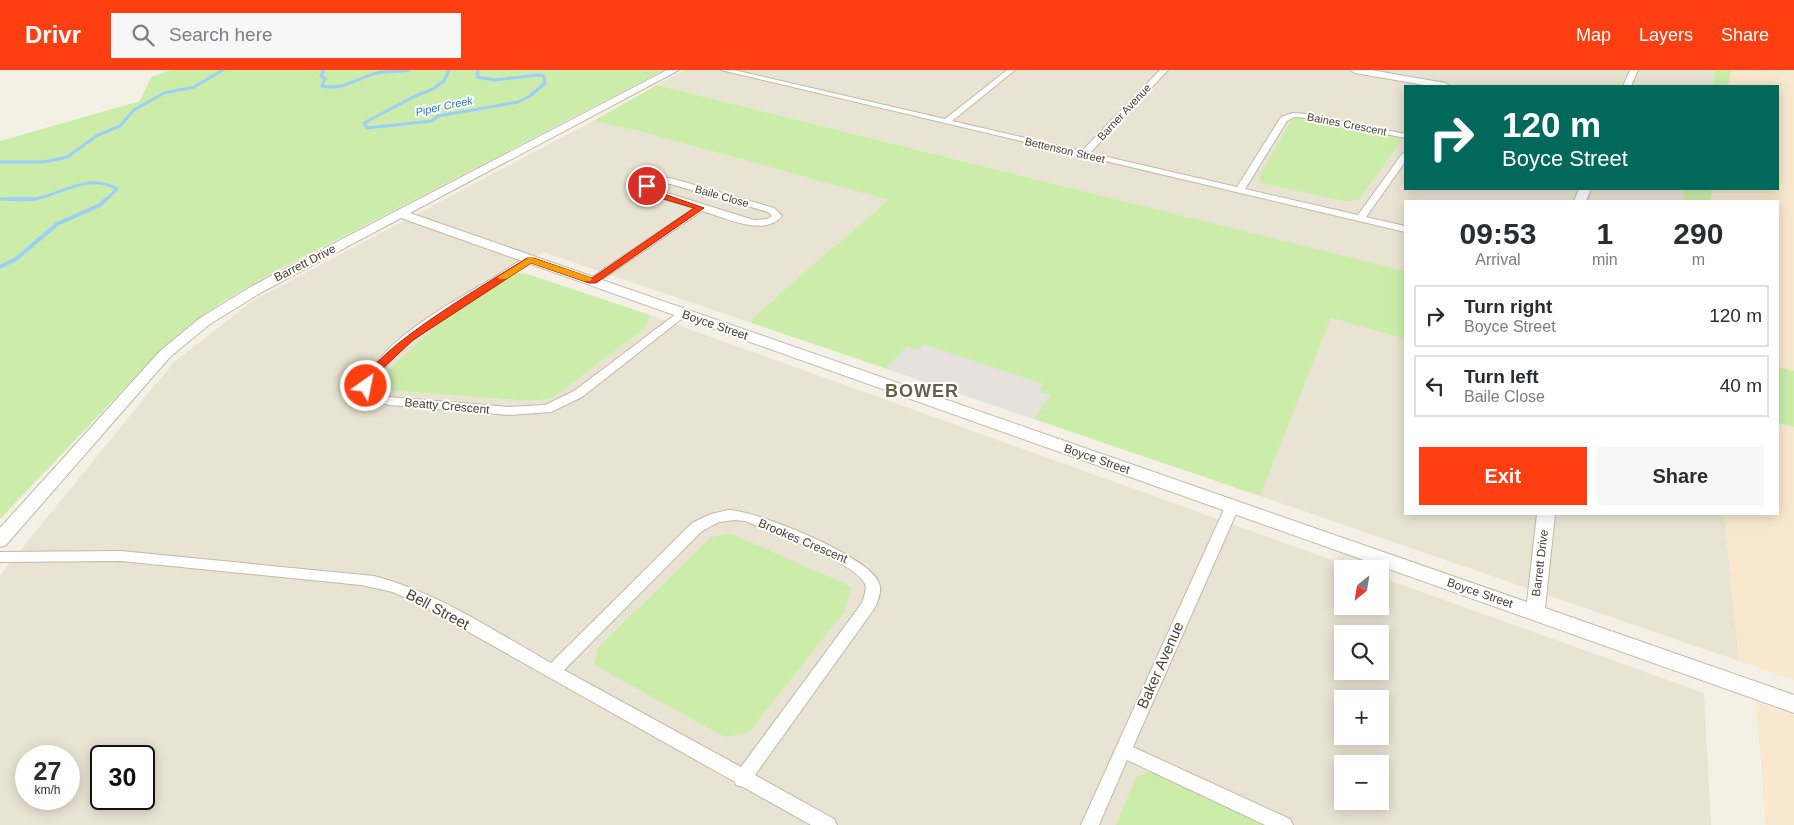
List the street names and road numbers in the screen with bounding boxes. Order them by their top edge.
street label: Barner Avenue [1095,81,1153,143]
street label: Baines Crescent [1306,110,1388,138]
street label: Bettenson Street [1024,135,1106,165]
street label: Baile Close [694,183,750,209]
street label: Barrett Drive [272,241,338,285]
street label: Boyce Street [680,307,750,343]
street label: Beatty Crescent [404,395,491,417]
street label: Boyce Street [1062,441,1132,477]
street label: Brookes Crescent [756,516,850,566]
street label: Barrett Drive [1529,528,1551,597]
street label: Boyce Street [1445,575,1515,611]
street label: Bell Street [403,585,473,633]
street label: Baker Avenue [1133,619,1187,711]

